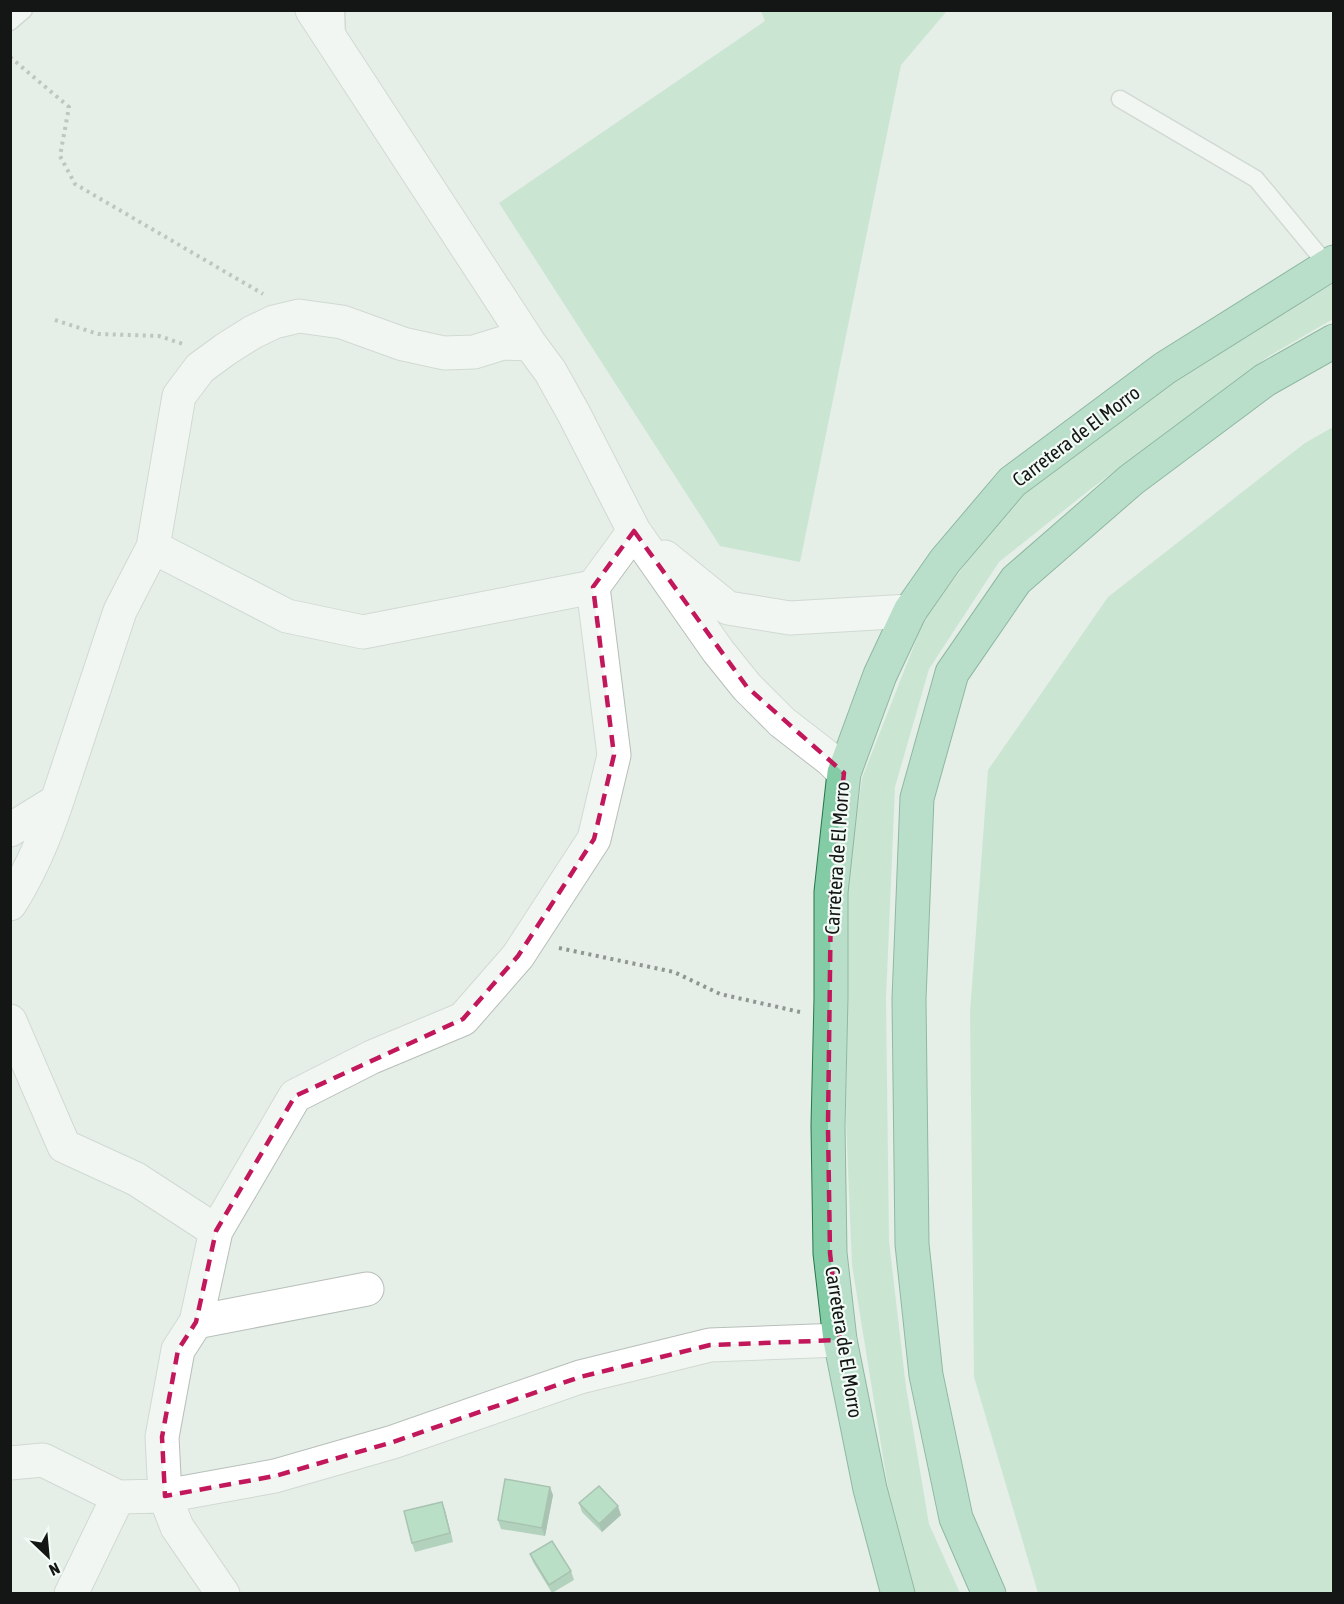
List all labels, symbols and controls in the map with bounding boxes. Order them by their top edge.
street label: Carretera de El Morro [1008,380,1144,491]
street label: Carretera de El Morro [820,781,853,935]
street label: Carretera de El Morro [821,1264,868,1419]
north arrow [18,1526,78,1586]
text: N [46,1559,63,1580]

